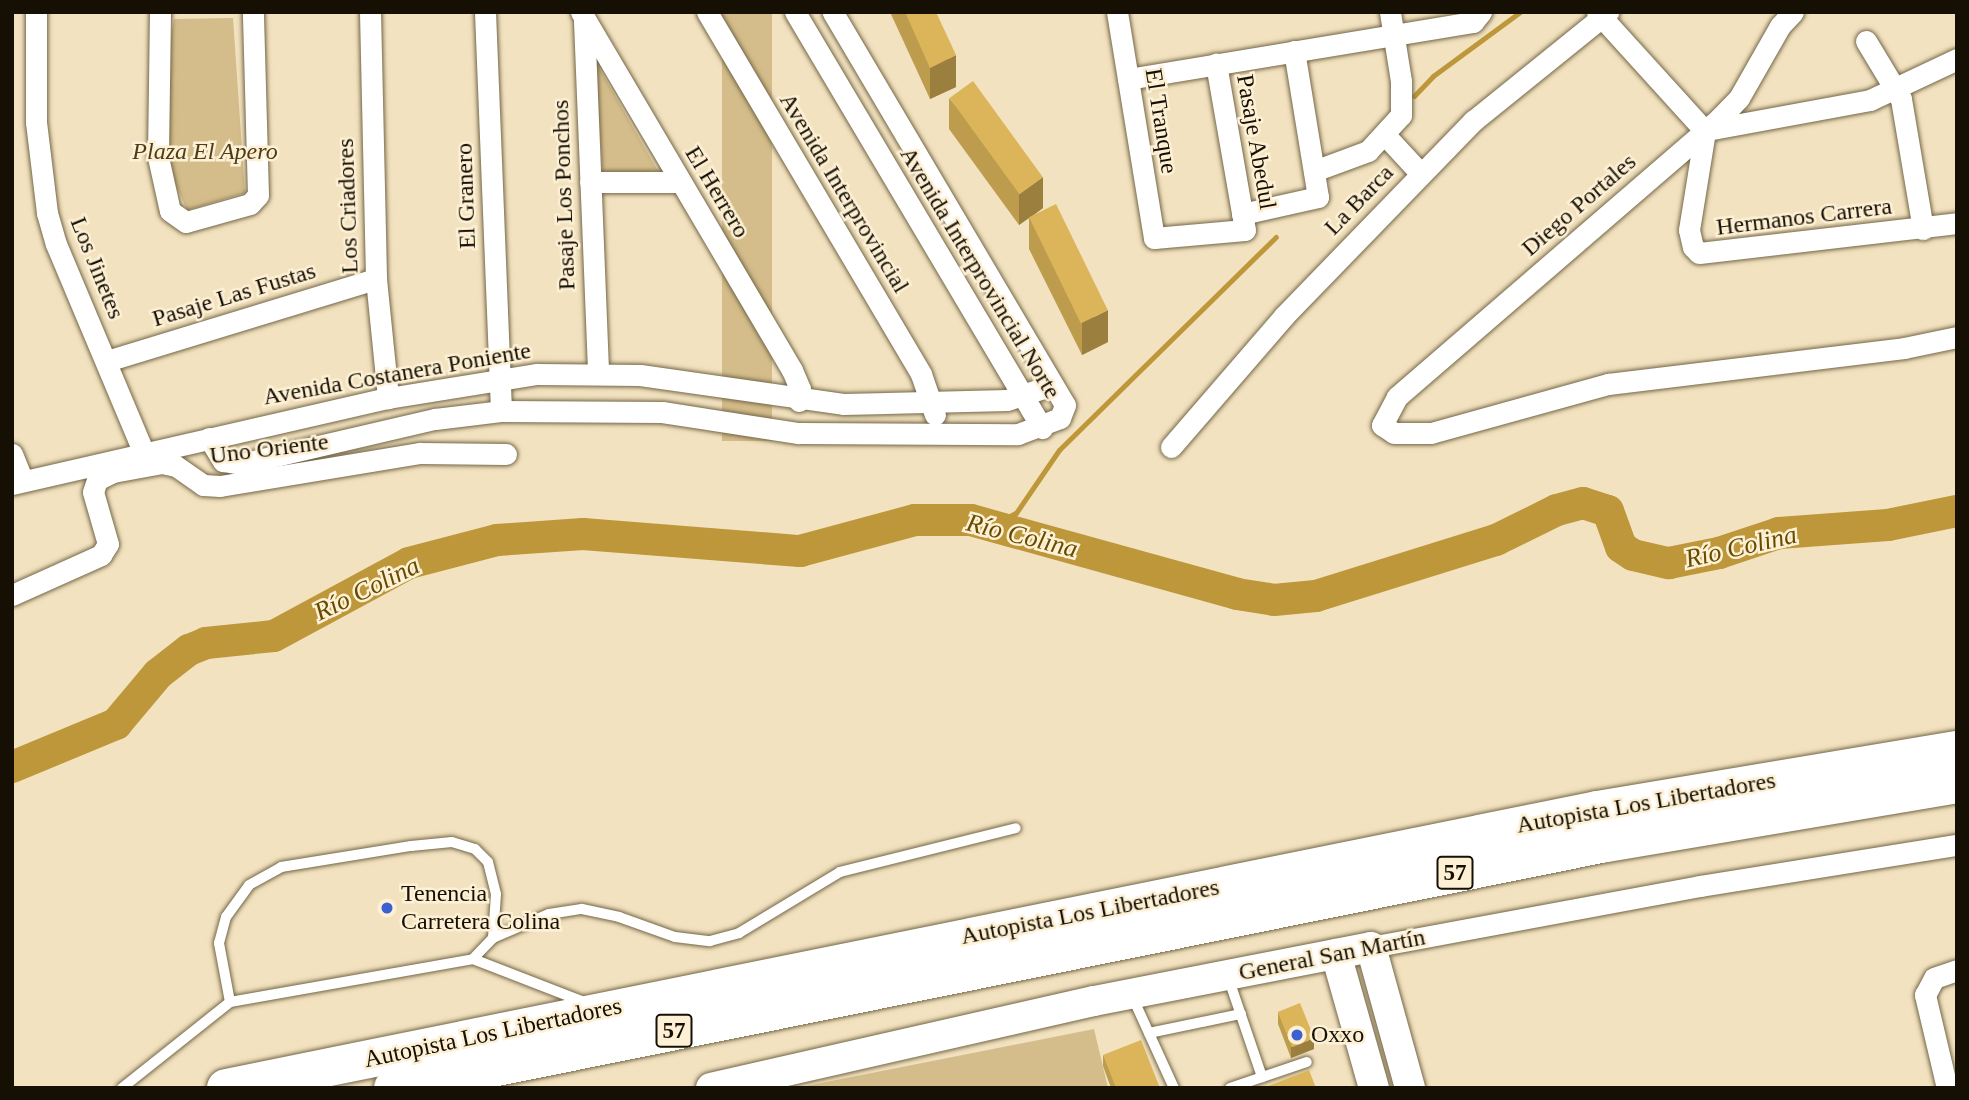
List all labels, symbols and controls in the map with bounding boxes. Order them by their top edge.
street label: El Tranque [1138,66,1184,176]
street label: Pasaje Abedul [1230,72,1282,212]
street label: Avenida Interprovincial [773,88,915,298]
street label: Pasaje Los Ponchos [546,99,582,291]
park label: Plaza El Apero [132,138,278,166]
street label: Los Criadores [331,138,365,274]
street label: El Herrero [678,141,756,243]
street label: Avenida Interprovincial Norte [893,142,1067,404]
street label: El Granero [450,143,482,249]
street label: Diego Portales [1516,148,1642,262]
street label: La Barca [1318,159,1400,241]
street label: Hermanos Carrera [1715,192,1893,242]
street label: Los Jinetes [64,213,130,323]
street label: Pasaje Las Fustas [149,256,319,334]
street label: Avenida Costanera Poniente [261,336,533,412]
street label: Uno Oriente [208,427,330,471]
water label: Río Colina [963,507,1081,565]
water label: Río Colina [1682,519,1800,575]
water label: Río Colina [309,550,425,628]
street label: Autopista Los Libertadores [1514,766,1778,840]
road number: 57 [1436,853,1474,892]
street label: Autopista Los Libertadores [958,873,1222,951]
place label: Tenencia Carretera Colina [401,880,560,936]
marker: Tenencia Carretera Colina [379,900,395,916]
street label: General San Martín [1236,923,1428,987]
street label: Autopista Los Libertadores [362,992,624,1074]
road number: 57 [655,1012,693,1050]
place label: Oxxo [1311,1021,1364,1049]
marker: Oxxo [1289,1027,1305,1043]

